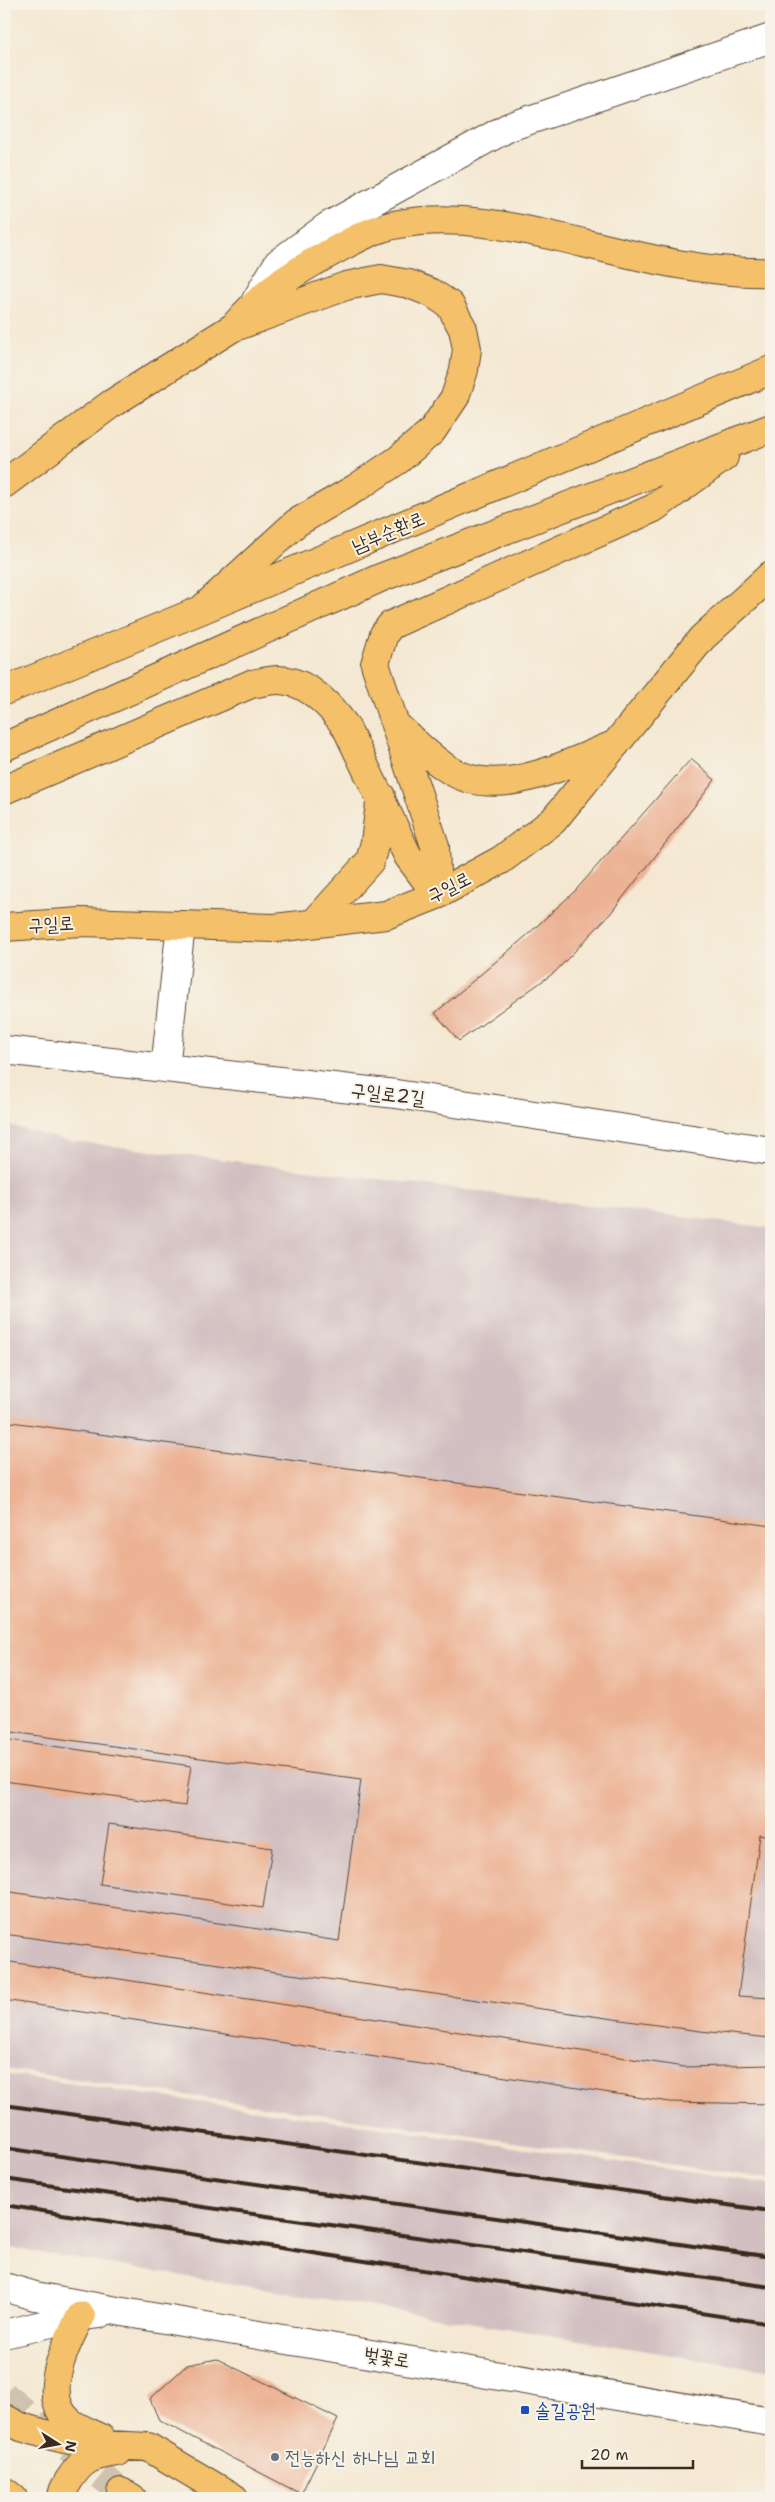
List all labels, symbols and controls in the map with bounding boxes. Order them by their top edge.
street label: 남부순환로 [348,506,428,558]
street label: 구일로 [423,865,475,909]
street label: 구일로 [27,910,75,938]
street label: 구일로2길 [350,1077,426,1111]
street label: 벚꽃로 [362,2341,412,2373]
place label: 솔길공원 [535,2398,596,2423]
marker: 솔길공원 [519,2404,531,2416]
north arrow [32,2420,82,2470]
scale bar [582,2437,694,2469]
text: N [61,2439,81,2454]
place label: 전능하신 하나님 교회 [285,2445,436,2470]
text: 20 m [590,2445,629,2465]
marker: 전능하신 하나님 교회 [269,2451,281,2463]

